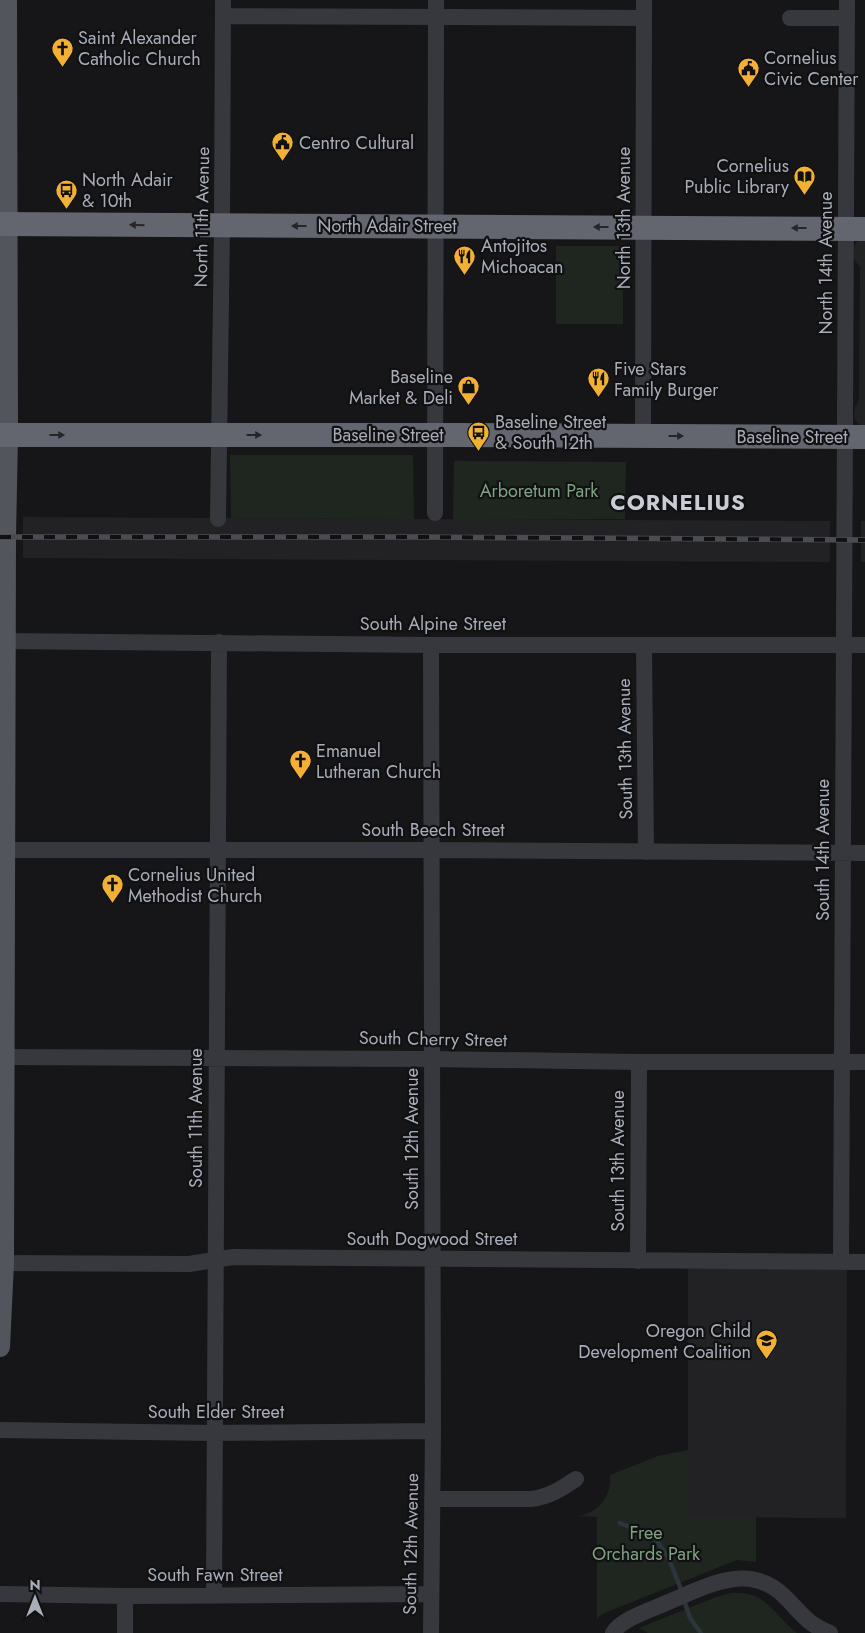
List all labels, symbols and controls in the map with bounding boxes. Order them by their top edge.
place label: Saint Alexander Catholic Church [78,25,201,72]
church icon: Saint Alexander Catholic Church [50,36,74,67]
place label: Cornelius Civic Center [764,45,859,92]
public building icon: Cornelius Civic Center [736,56,760,87]
place label: Centro Cultural [299,130,414,156]
public building icon: Centro Cultural [271,131,295,162]
street label: North 11th Avenue [188,147,216,287]
street label: North 13th Avenue [611,147,637,289]
place label: Cornelius Public Library [684,153,789,200]
library icon: Cornelius Public Library [793,164,817,195]
place label: North Adair & 10th [82,167,174,214]
bus stop icon: North Adair & 10th [54,178,78,209]
street label: North 14th Avenue [813,192,839,334]
street label: North Adair Street [317,213,457,239]
one-way arrow [129,221,145,229]
one-way arrow [291,222,307,230]
one-way arrow [593,223,609,231]
one-way arrow [791,224,807,232]
place label: Antojitos Michoacan [481,233,564,280]
restaurant icon: Antojitos Michoacan [453,244,477,275]
place label: Five Stars Family Burger [614,356,719,403]
place label: Baseline Market & Deli [349,364,453,411]
restaurant icon: Five Stars Family Burger [586,367,610,398]
shop icon: Baseline Market & Deli [457,375,481,406]
place label: Baseline Street & South 12th [495,409,607,456]
bus stop icon: Baseline Street & South 12th [467,420,491,451]
street label: Baseline Street [332,422,444,448]
street label: Baseline Street [736,424,848,450]
one-way arrow [49,431,65,439]
one-way arrow [247,431,263,439]
one-way arrow [668,433,684,441]
park label: Arboretum Park [480,478,598,504]
district label: CORNELIUS [610,486,746,518]
street label: South Alpine Street [360,611,507,637]
street label: South 13th Avenue [611,678,639,820]
place label: Emanuel Lutheran Church [316,738,441,785]
church icon: Emanuel Lutheran Church [288,749,312,780]
street label: South 14th Avenue [810,779,836,921]
street label: South Beech Street [361,817,505,843]
place label: Cornelius United Methodist Church [128,862,263,909]
church icon: Cornelius United Methodist Church [100,873,124,904]
street label: South Cherry Street [359,1025,508,1053]
street label: South 11th Avenue [183,1048,209,1188]
street label: South 12th Avenue [399,1068,425,1210]
street label: South 13th Avenue [605,1090,631,1232]
street label: South Dogwood Street [347,1226,518,1252]
place label: Oregon Child Development Coalition [578,1318,751,1365]
school or university icon: Oregon Child Development Coalition [755,1329,779,1360]
street label: South Elder Street [148,1399,285,1425]
street label: South 12th Avenue [397,1473,425,1615]
park label: Free Orchards Park [592,1520,700,1567]
street label: South Fawn Street [147,1562,283,1588]
north arrow [10,1573,60,1623]
text: N [29,1575,41,1595]

